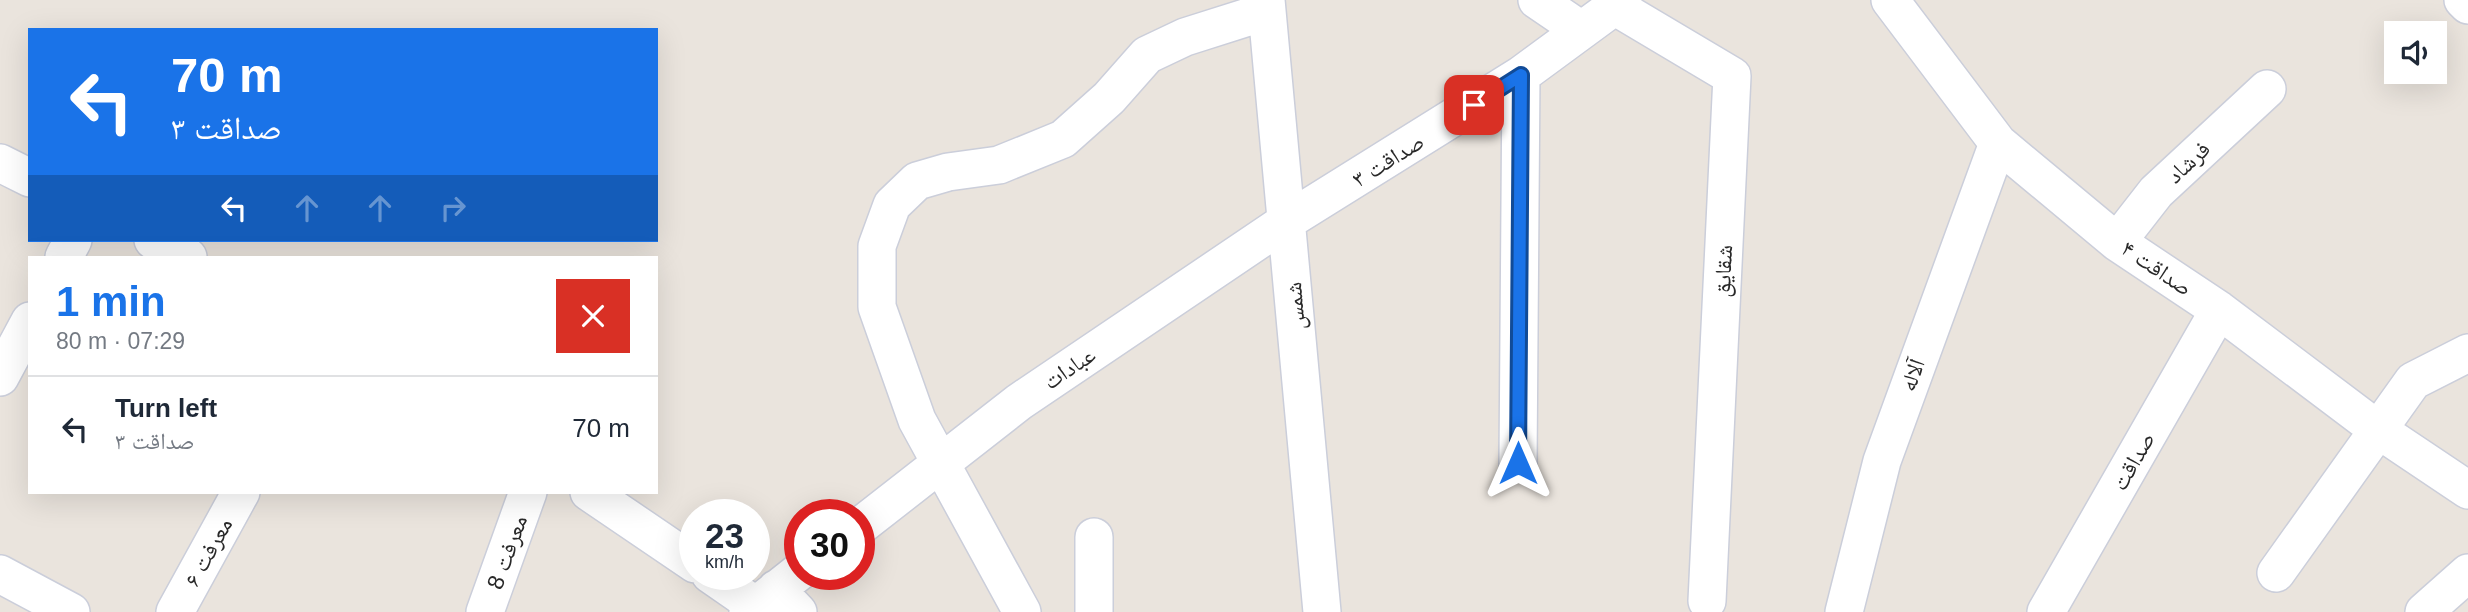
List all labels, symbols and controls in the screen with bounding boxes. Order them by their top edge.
map controls [2384,21,2447,84]
button: sound [2384,21,2447,84]
text: 70 m [171,48,283,102]
icon: left [56,56,147,147]
pin [1444,75,1504,135]
icon: arrive [1455,86,1493,124]
text: صداقت ۳ [171,110,282,146]
street label: صداقت ۳ [1347,128,1429,192]
street label: فرشاد [2161,136,2215,188]
icon: left [215,189,253,227]
icon: ahead [288,189,326,227]
icon: ahead [361,189,399,227]
icon: right [434,189,472,227]
street label: صداقت ۴ [2117,235,2197,301]
street label: شقایق [1709,244,1738,298]
text: 1 min [56,278,166,325]
button: close [556,279,630,353]
street label: شمس [1280,281,1311,331]
text: 80 m · 07:29 [56,328,185,354]
street label: عبادات [1038,341,1101,395]
street label: آلاله [1894,354,1930,395]
text: Turn left [115,393,217,423]
icon: left [56,410,94,448]
text: 70 m [572,413,630,443]
position arrow [1481,426,1555,500]
street label: صداقت [2106,427,2160,495]
text: صداقت ۳ [115,428,195,454]
speed limit sign: 30 [784,499,875,590]
street label: معرفت 8 [482,511,532,593]
street label: معرفت ۶ [179,513,237,591]
text: 23 [705,516,744,555]
text: km/h [705,552,744,572]

